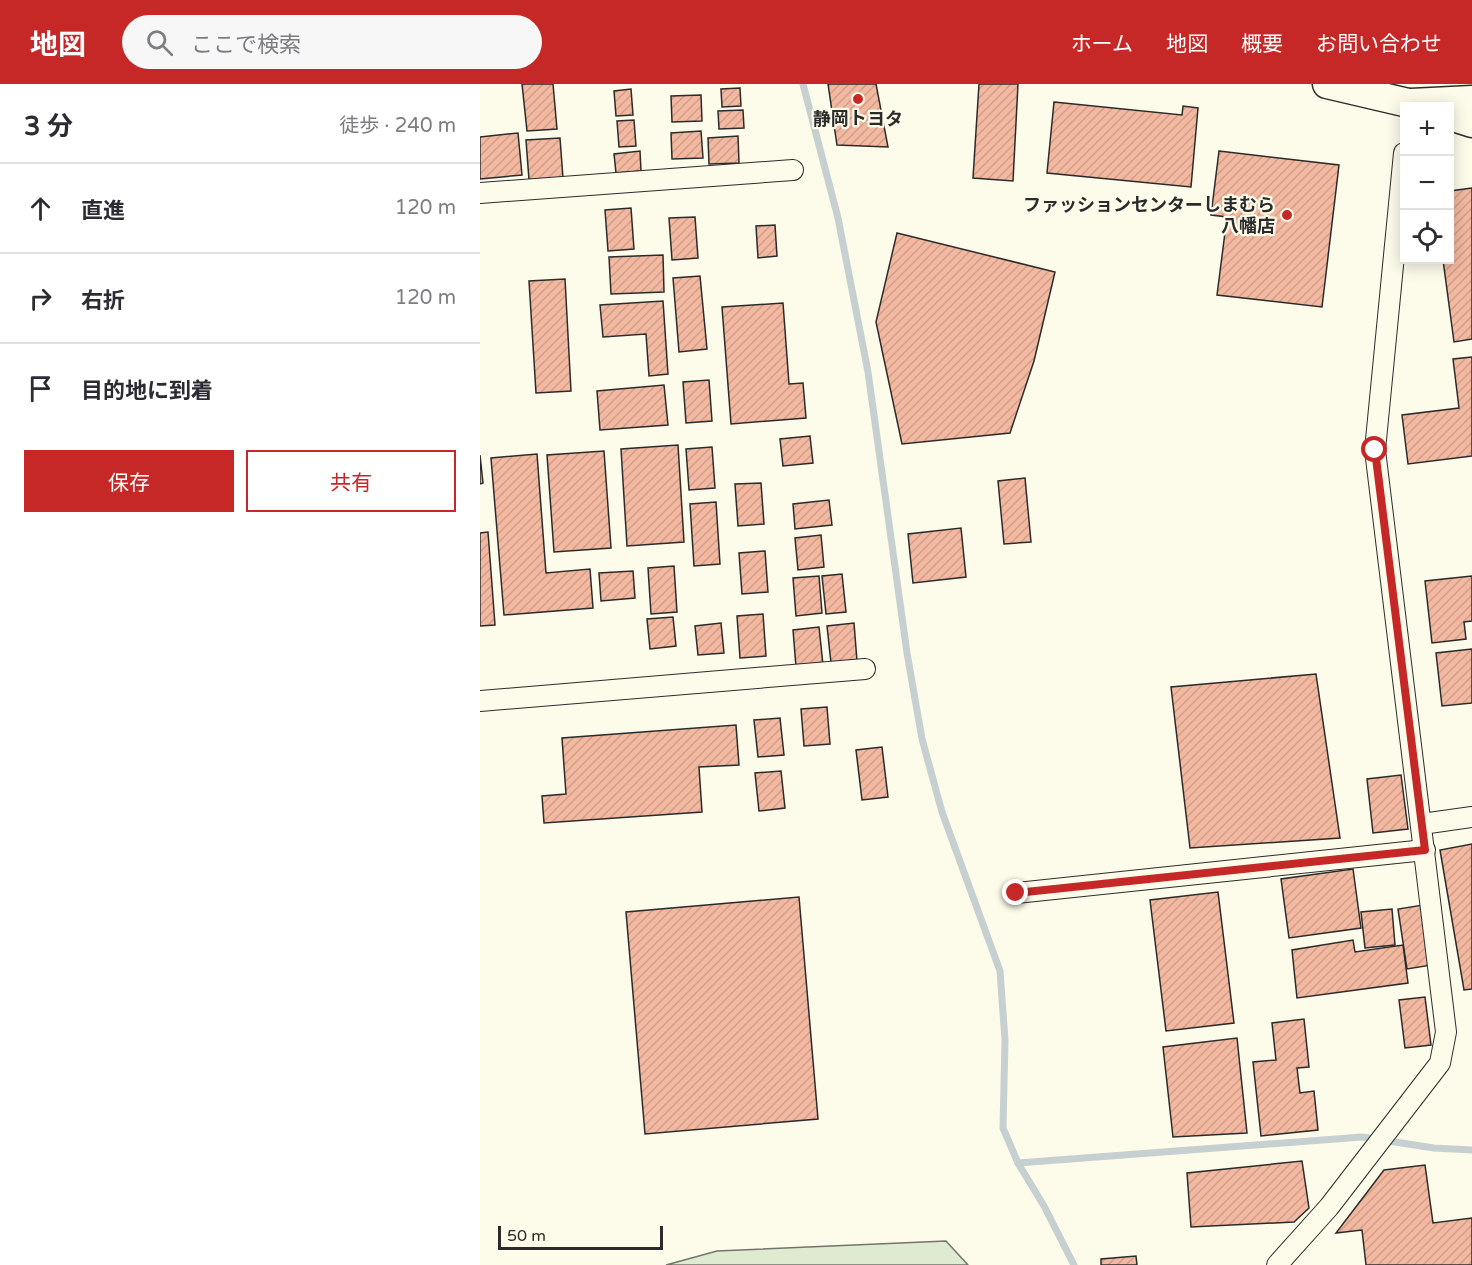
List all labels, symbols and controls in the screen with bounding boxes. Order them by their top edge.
search box [122,15,542,69]
icon: search [143,26,176,59]
text: 地図 [30,28,86,62]
text: ここで検索 [191,32,301,58]
text: ホーム [1071,32,1133,57]
text: 地図 [1166,32,1208,57]
text: 概要 [1241,32,1283,57]
text: お問い合わせ [1316,32,1442,57]
marker: 静岡トヨタ [851,92,865,106]
map controls [1400,102,1454,264]
button: + [1400,102,1454,156]
place label: 静岡トヨタ [813,108,903,130]
text: 3 分 [24,111,73,142]
text: 徒歩 · 240 m [339,114,456,138]
button: − [1400,156,1454,210]
icon: ahead [24,192,57,225]
place label: ファッションセンターしまむら 八幡店 [1023,194,1275,237]
text: 120 m [395,196,456,220]
text: 直進 [81,198,125,224]
marker: ファッションセンターしまむら 八幡店 [1280,208,1294,222]
button: locate [1400,210,1454,264]
icon: right [24,282,57,315]
text: 120 m [395,286,456,310]
text: 右折 [81,288,125,314]
icon: arrive [24,372,57,405]
text: 目的地に到着 [81,378,213,404]
route start [1361,436,1387,462]
button: 保存 [24,450,234,512]
button: 共有 [246,450,456,512]
route end [1002,879,1028,905]
scale bar [498,1223,663,1250]
text: 50 m [507,1226,546,1246]

